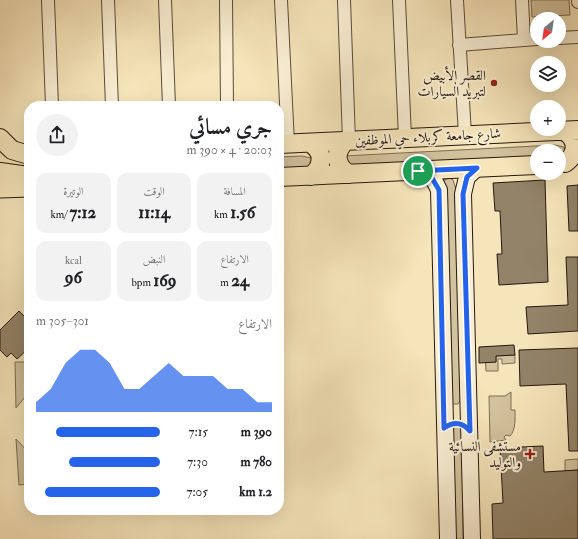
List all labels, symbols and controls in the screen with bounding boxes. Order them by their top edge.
north arrow [530,12,566,48]
map controls [530,12,566,180]
button: layers [530,56,566,92]
place label: القصر الأبيض لتبريد السيارات [418,65,486,100]
marker: القصر الأبيض لتبريد السيارات [489,78,499,88]
button: + [530,100,566,136]
text: جري مسائي [189,113,272,141]
button: share [36,114,78,156]
street label: شارع جامعة كربلاء حي الموظفين [355,125,502,152]
text: 20:03 · 4 × 390 m [186,142,272,158]
button: − [530,144,566,180]
pin [401,154,435,188]
icon: arrive [407,160,429,182]
text: الوتيرة [63,185,83,198]
text: الوقت [143,185,165,198]
text: المسافة [223,185,246,198]
text: 7:12 [69,202,96,223]
text: 11:14 [138,202,170,223]
text: 1.56 [230,202,255,223]
text: /km [51,208,69,221]
text: km [214,208,230,221]
text: النبض [143,253,165,266]
text: الارتفاع [220,253,249,266]
text: kcal [65,254,82,267]
text: 96 [65,267,82,288]
text: 169 [153,270,177,291]
text: 24 [231,270,249,291]
text: bpm [131,276,153,289]
text: m [220,276,231,289]
text: 301–305 m [36,313,89,329]
text: الارتفاع [238,316,272,332]
text: 7:15 [189,424,208,440]
text: 390 m [241,424,272,440]
place label: مستشفى النسائية والتوليد [449,438,521,471]
marker: مستشفى النسائية والتوليد [524,448,536,460]
text: 7:30 [187,454,208,470]
text: 780 m [240,454,272,470]
text: 7:05 [186,484,208,500]
text: 1.2 km [239,484,272,500]

